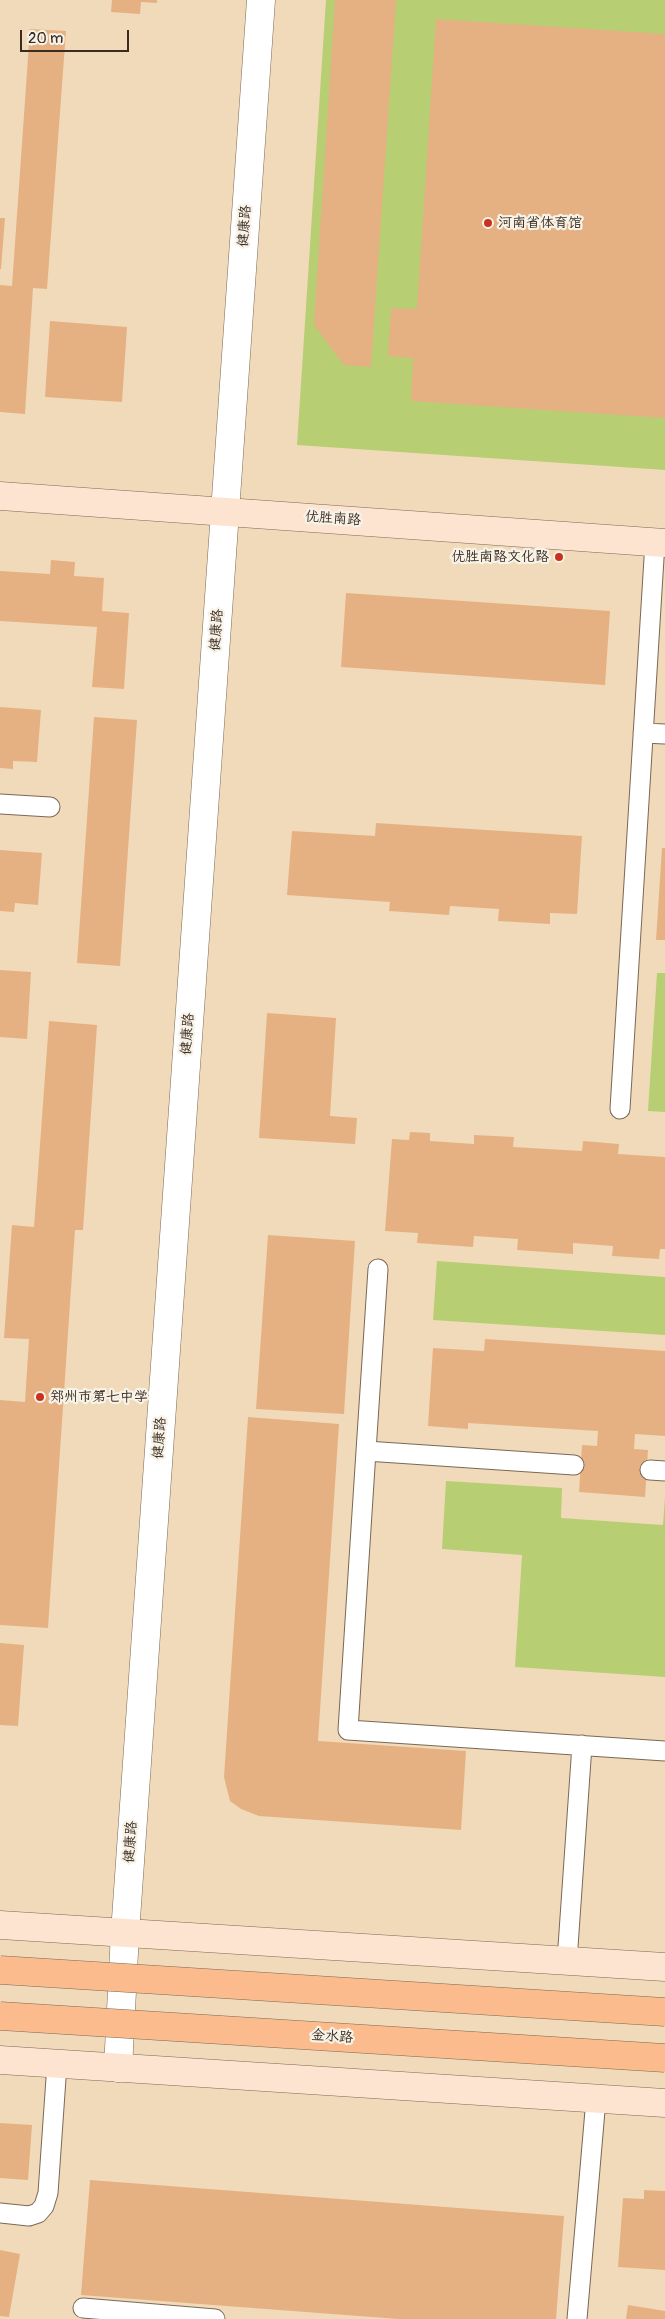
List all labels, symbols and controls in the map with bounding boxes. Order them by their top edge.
scale bar [22,20,131,52]
text: 20 m [28,29,63,48]
street label: 健康路 [235,204,255,248]
place label: 河南省体育馆 [498,215,582,231]
marker: 河南省体育馆 [482,217,494,229]
street label: 优胜南路 [304,509,362,529]
place label: 优胜南路文化路 [451,549,549,565]
marker: 优胜南路文化路 [553,551,565,563]
street label: 健康路 [207,608,227,652]
street label: 健康路 [178,1012,198,1056]
place label: 郑州市第七中学 [50,1389,148,1405]
marker: 郑州市第七中学 [34,1391,46,1403]
street label: 健康路 [150,1416,170,1460]
street label: 健康路 [121,1820,141,1864]
street label: 金水路 [310,2027,354,2047]

